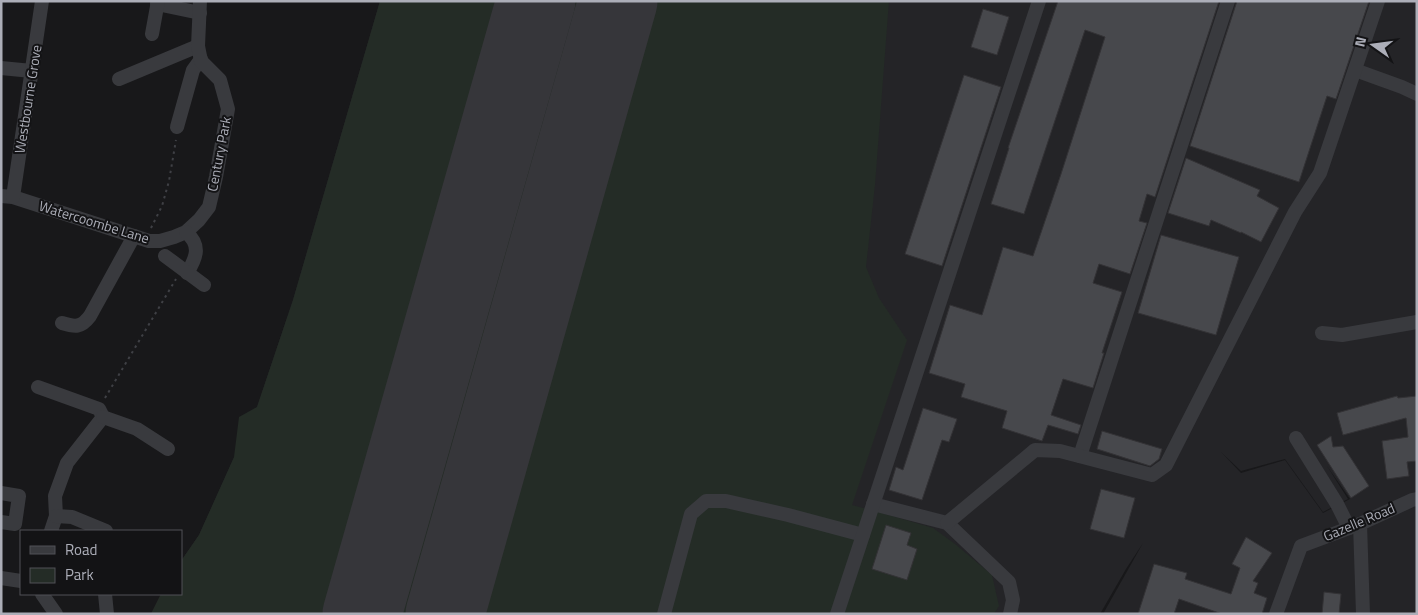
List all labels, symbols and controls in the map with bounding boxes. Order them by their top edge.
north arrow [1348,20,1398,70]
text: N [1349,34,1371,49]
street label: Westbourne Grove [9,43,46,155]
street label: Century Park [201,114,236,193]
street label: Watercoombe Lane [36,195,152,248]
street label: Gazelle Road [1320,497,1398,546]
legend [20,530,182,595]
text: Road [65,538,97,561]
text: Park [65,563,94,586]

